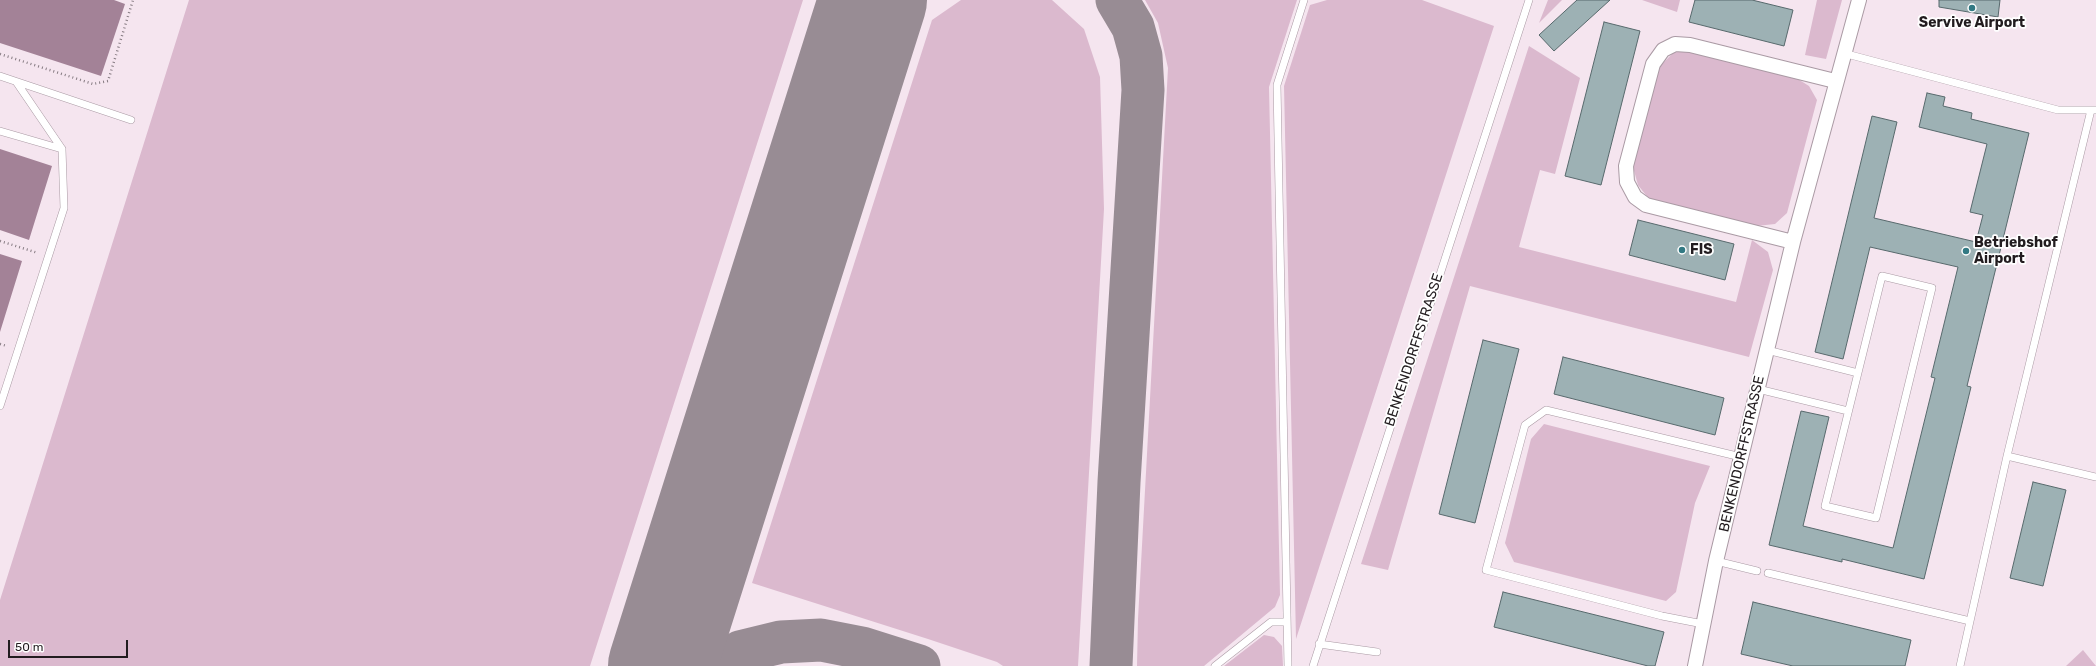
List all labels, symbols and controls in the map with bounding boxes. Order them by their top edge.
marker: Servive Airport [1967,3,1977,13]
place label: Servive Airport [1919,15,2025,31]
place label: Betriebshof Airport [1974,235,2058,268]
place label: FIS [1690,242,1712,258]
marker: FIS [1677,245,1687,255]
marker: Betriebshof Airport [1961,246,1971,256]
street label: BENKENDORFFSTRASSE [1381,271,1447,429]
street label: BENKENDORFFSTRASSE [1716,374,1768,534]
scale bar [10,632,130,658]
text: 50 m [15,640,43,654]

